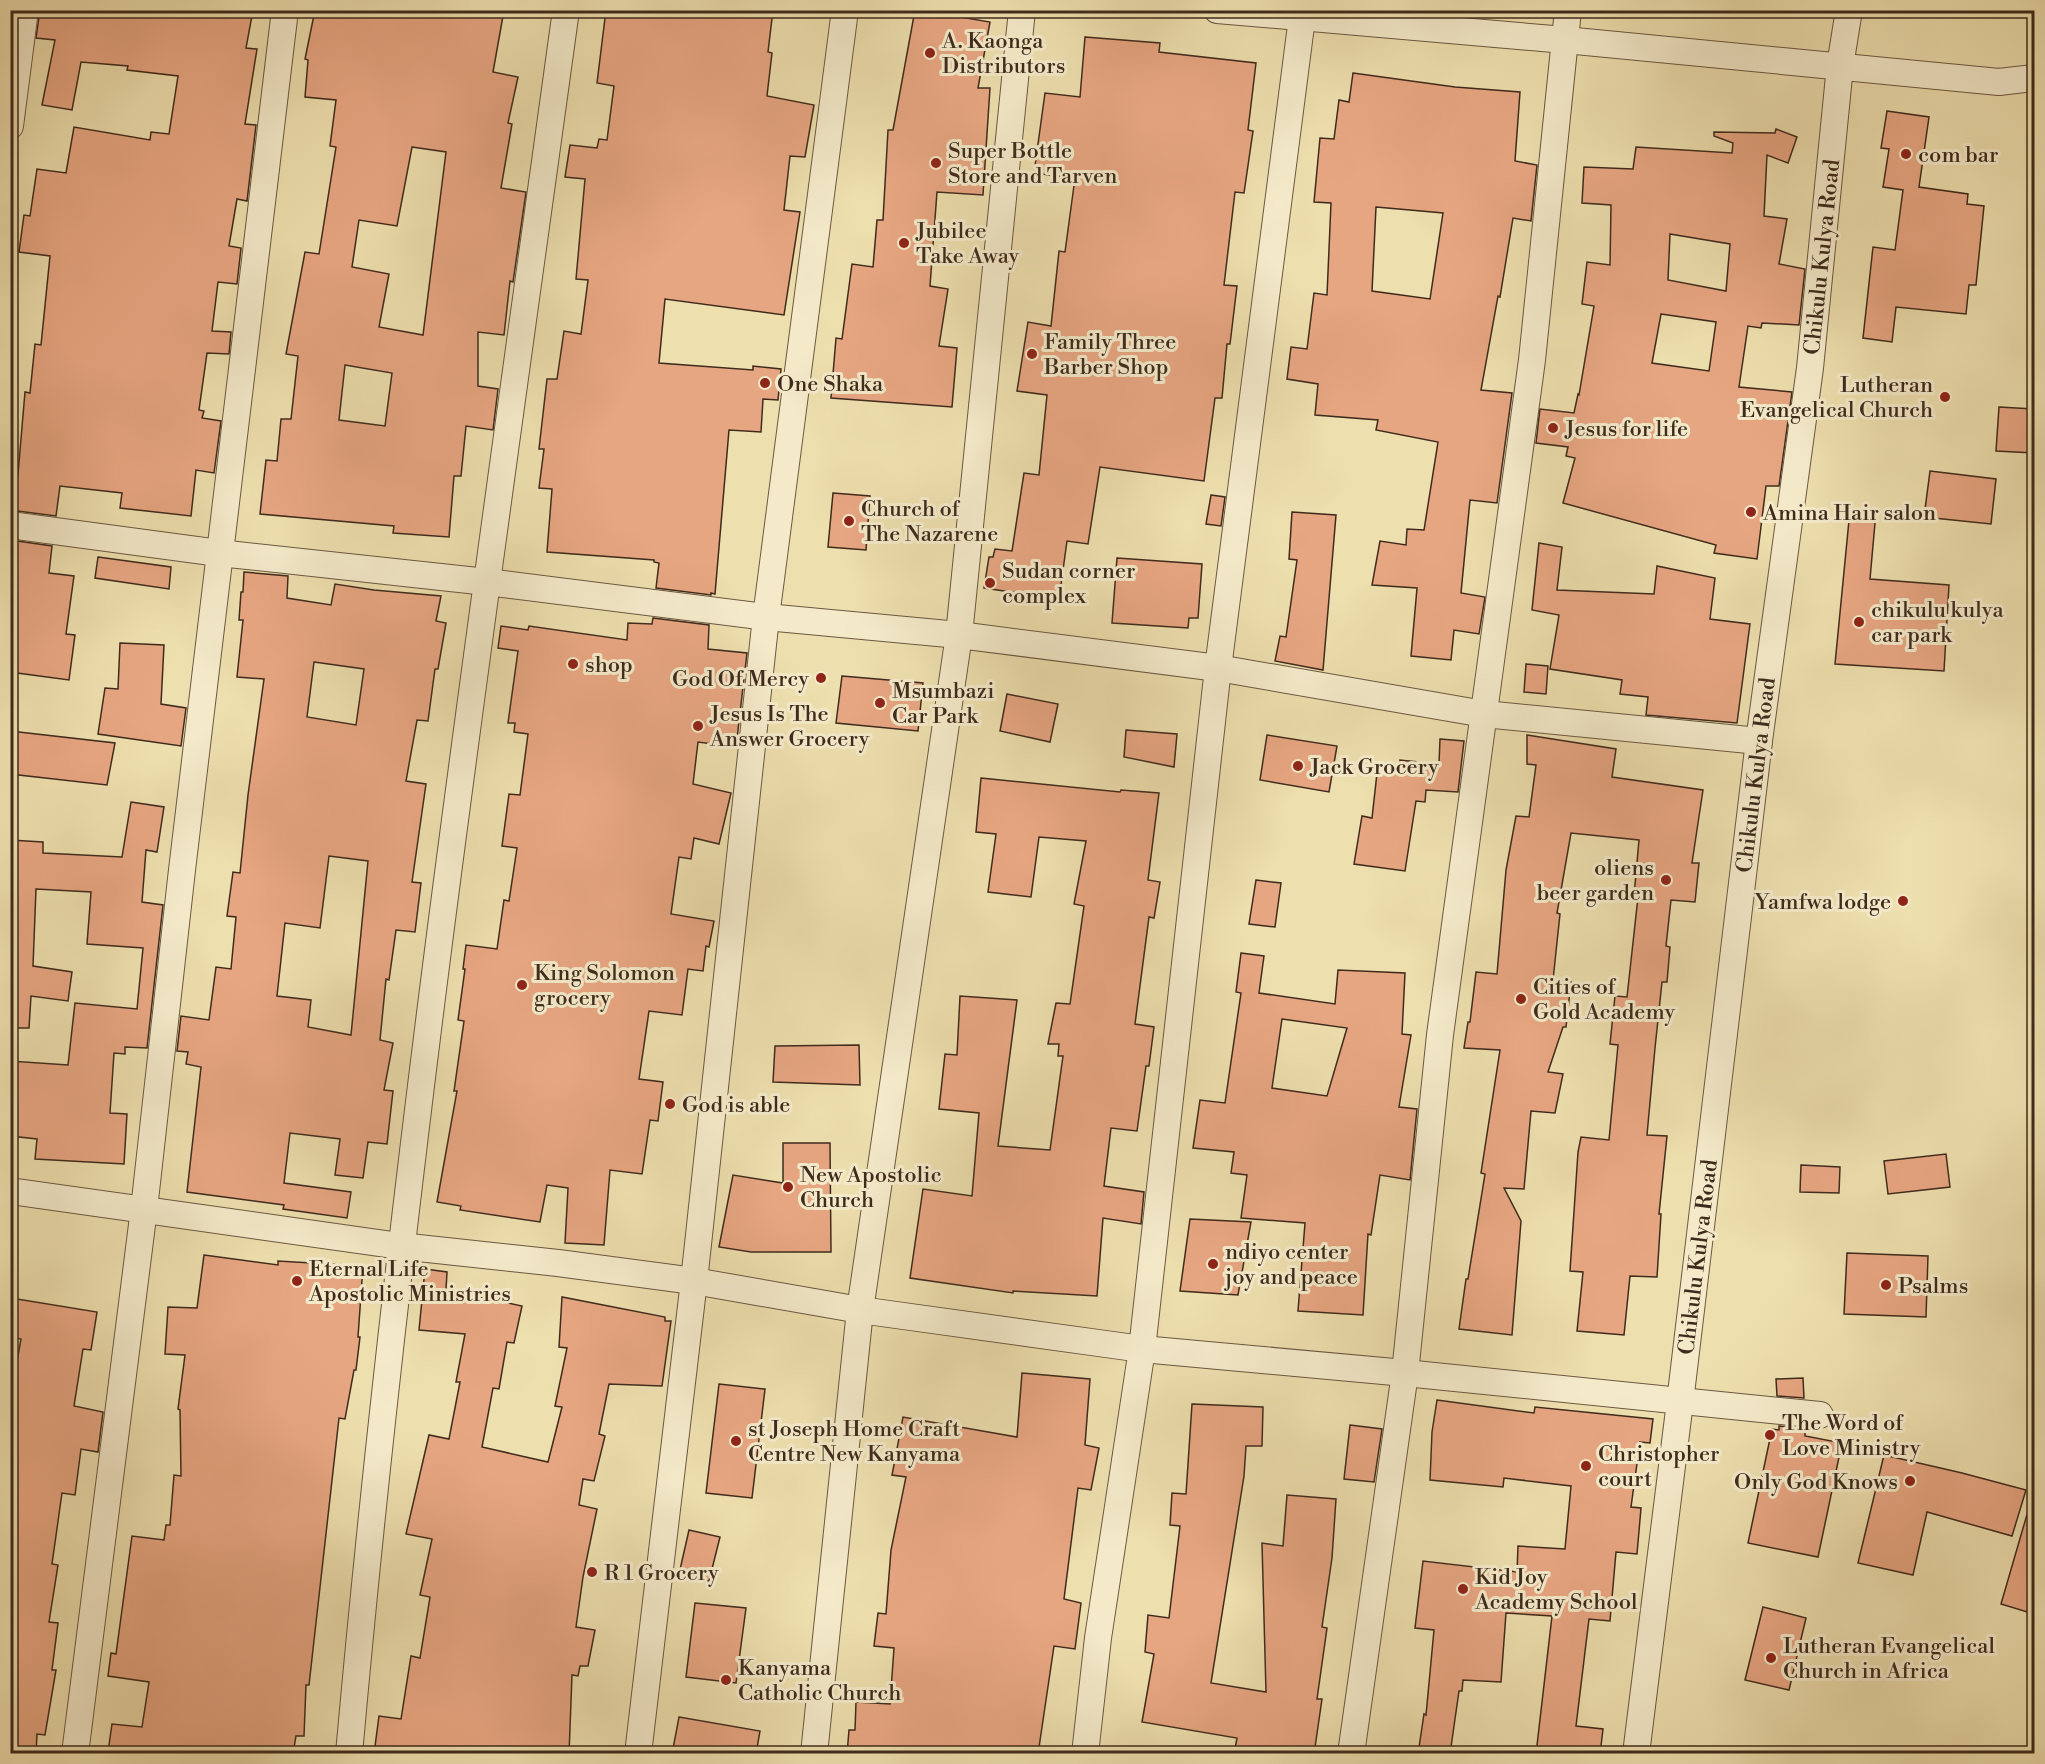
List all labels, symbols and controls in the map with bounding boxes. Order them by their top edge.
place label: A. Kaonga Distributors [941,28,1065,80]
marker: A. Kaonga Distributors [923,46,937,60]
place label: Super Bottle Store and Tarven [948,138,1117,190]
place label: com bar [1918,142,1998,169]
marker: com bar [1899,147,1913,161]
marker: Super Bottle Store and Tarven [929,156,943,170]
street label: Chikulu Kulya Road [1799,158,1846,356]
place label: Jubilee Take Away [915,218,1020,270]
marker: Jubilee Take Away [897,236,911,250]
place label: Family Three Barber Shop [1043,329,1176,381]
marker: Family Three Barber Shop [1025,347,1039,361]
place label: One Shaka [777,371,884,398]
place label: Lutheran Evangelical Church [1740,372,1933,424]
marker: One Shaka [758,376,772,390]
marker: Lutheran Evangelical Church [1938,390,1952,404]
place label: Jesus for life [1564,416,1688,443]
marker: Jesus for life [1546,421,1560,435]
place label: Church of The Nazarene [861,496,998,548]
place label: Amina Hair salon [1762,500,1936,527]
marker: Amina Hair salon [1744,505,1758,519]
marker: Church of The Nazarene [842,514,856,528]
place label: Sudan corner complex [1002,558,1136,610]
marker: Sudan corner complex [983,576,997,590]
place label: chikulu kulya car park [1871,597,2004,649]
marker: chikulu kulya car park [1852,615,1866,629]
place label: shop [585,652,633,679]
marker: shop [566,657,580,671]
place label: God Of Mercy [672,666,809,693]
marker: God Of Mercy [814,671,828,685]
street label: Chikulu Kulya Road [1731,675,1782,874]
place label: Msumbazi Car Park [892,678,994,730]
marker: Msumbazi Car Park [873,696,887,710]
place label: Jesus Is The Answer Grocery [709,701,870,753]
marker: Jesus Is The Answer Grocery [691,719,705,733]
place label: Jack Grocery [1309,754,1439,781]
marker: Jack Grocery [1291,759,1305,773]
place label: oliens beer garden [1537,855,1654,907]
marker: oliens beer garden [1659,873,1673,887]
place label: Yamfwa lodge [1754,889,1891,916]
marker: Yamfwa lodge [1896,894,1910,908]
place label: King Solomon grocery [534,960,675,1012]
place label: Cities of Gold Academy [1533,974,1676,1026]
marker: King Solomon grocery [515,978,529,992]
marker: Cities of Gold Academy [1514,992,1528,1006]
place label: God is able [682,1092,790,1119]
marker: God is able [663,1097,677,1111]
street label: Chikulu Kulya Road [1673,1157,1724,1356]
place label: New Apostolic Church [800,1162,942,1214]
marker: New Apostolic Church [781,1180,795,1194]
place label: ndiyo center joy and peace [1224,1239,1358,1291]
place label: Eternal Life Apostolic Ministries [308,1256,511,1308]
marker: ndiyo center joy and peace [1206,1257,1220,1271]
place label: Psalms [1898,1273,1968,1300]
marker: Eternal Life Apostolic Ministries [290,1274,304,1288]
marker: Psalms [1879,1278,1893,1292]
place label: The Word of Love Ministry [1782,1410,1921,1462]
place label: st Joseph Home Craft Centre New Kanyama [748,1416,961,1468]
marker: The Word of Love Ministry [1763,1428,1777,1442]
marker: st Joseph Home Craft Centre New Kanyama [729,1434,743,1448]
place label: Christopher court [1598,1441,1720,1493]
marker: Christopher court [1579,1459,1593,1473]
place label: Only God Knows [1734,1469,1898,1496]
marker: Only God Knows [1903,1474,1917,1488]
place label: R 1 Grocery [604,1560,719,1587]
place label: Kid Joy Academy School [1474,1564,1638,1616]
marker: R 1 Grocery [585,1565,599,1579]
marker: Kid Joy Academy School [1456,1582,1470,1596]
place label: Lutheran Evangelical Church in Africa [1783,1633,1995,1685]
marker: Lutheran Evangelical Church in Africa [1764,1651,1778,1665]
place label: Kanyama Catholic Church [738,1655,901,1707]
marker: Kanyama Catholic Church [719,1673,733,1687]

